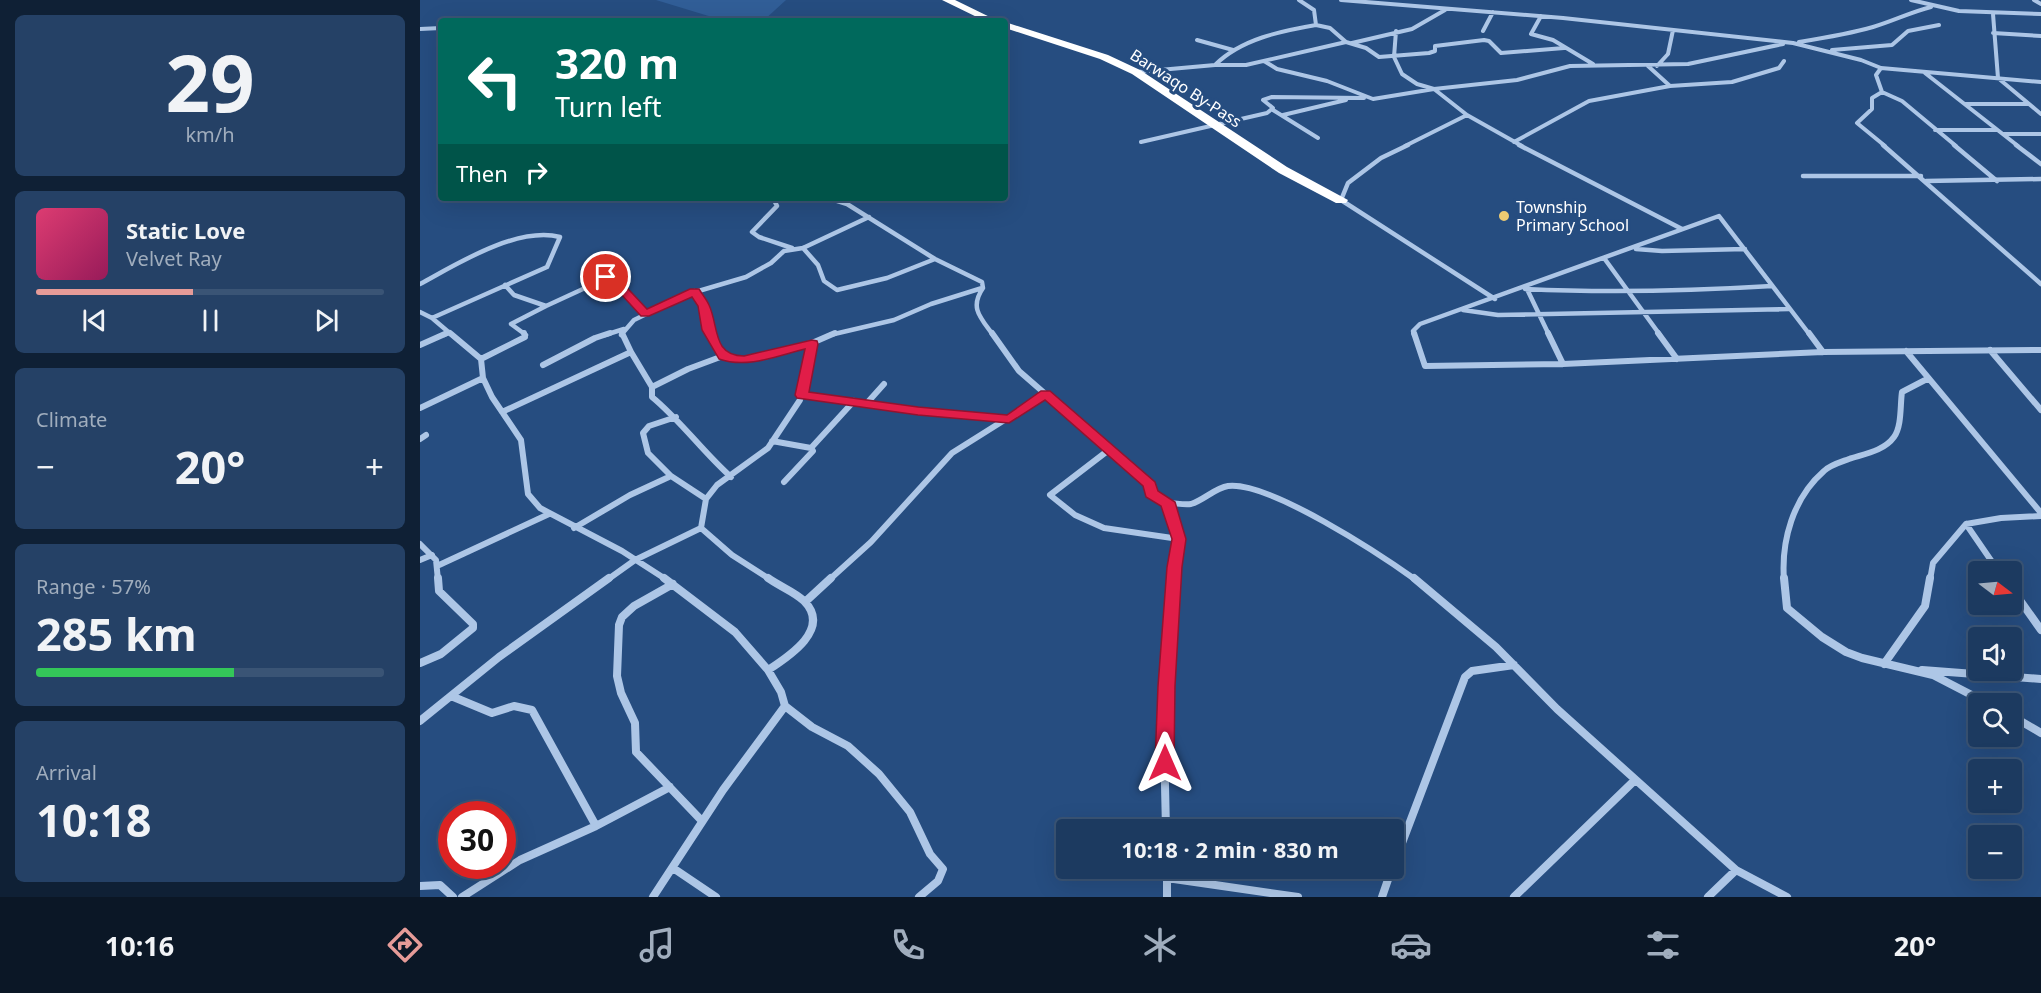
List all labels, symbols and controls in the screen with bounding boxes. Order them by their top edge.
text: 29 [165,29,255,135]
text: 320 m [555,34,679,91]
icon: left [456,42,534,120]
street label: Barwaqo By-Pass [1126,44,1246,132]
text: Turn left [555,88,661,125]
text: km/h [185,121,235,148]
icon: right [520,156,553,189]
text: Then [456,158,508,188]
place label: Township Primary School [1516,196,1629,236]
marker: Township Primary School [1497,209,1511,223]
text: Static Love [126,215,245,245]
text: Velvet Ray [126,245,222,272]
pin [580,251,631,302]
icon: arrive [589,260,622,293]
icon: previous [78,304,111,337]
icon: pause [194,304,227,337]
icon: next [310,304,343,337]
text: Climate [36,406,107,433]
text: 20° [175,436,245,497]
text: − [36,444,55,489]
text: + [365,444,384,489]
north arrow [1968,561,2022,615]
map controls [1968,561,2022,879]
text: Range · 57% [36,573,151,600]
text: 285 km [36,603,197,664]
button: sound [1968,627,2022,681]
button: search [1968,693,2022,747]
position arrow [1133,731,1197,795]
text: Arrival [36,759,97,786]
button: + [1968,759,2022,813]
text: 10:18 [36,789,152,850]
speed limit sign: 30 [438,801,516,879]
button: − [1968,825,2022,879]
text: 10:18 · 2 min · 830 m [1121,834,1339,864]
icon: directions [384,924,426,966]
icon: music [636,924,678,966]
icon: phone [887,924,929,966]
icon: climate [1139,924,1181,966]
icon: car [1390,924,1432,966]
icon: filters [1642,924,1684,966]
text: 10:16 [105,927,174,964]
text: 20° [1894,927,1936,964]

